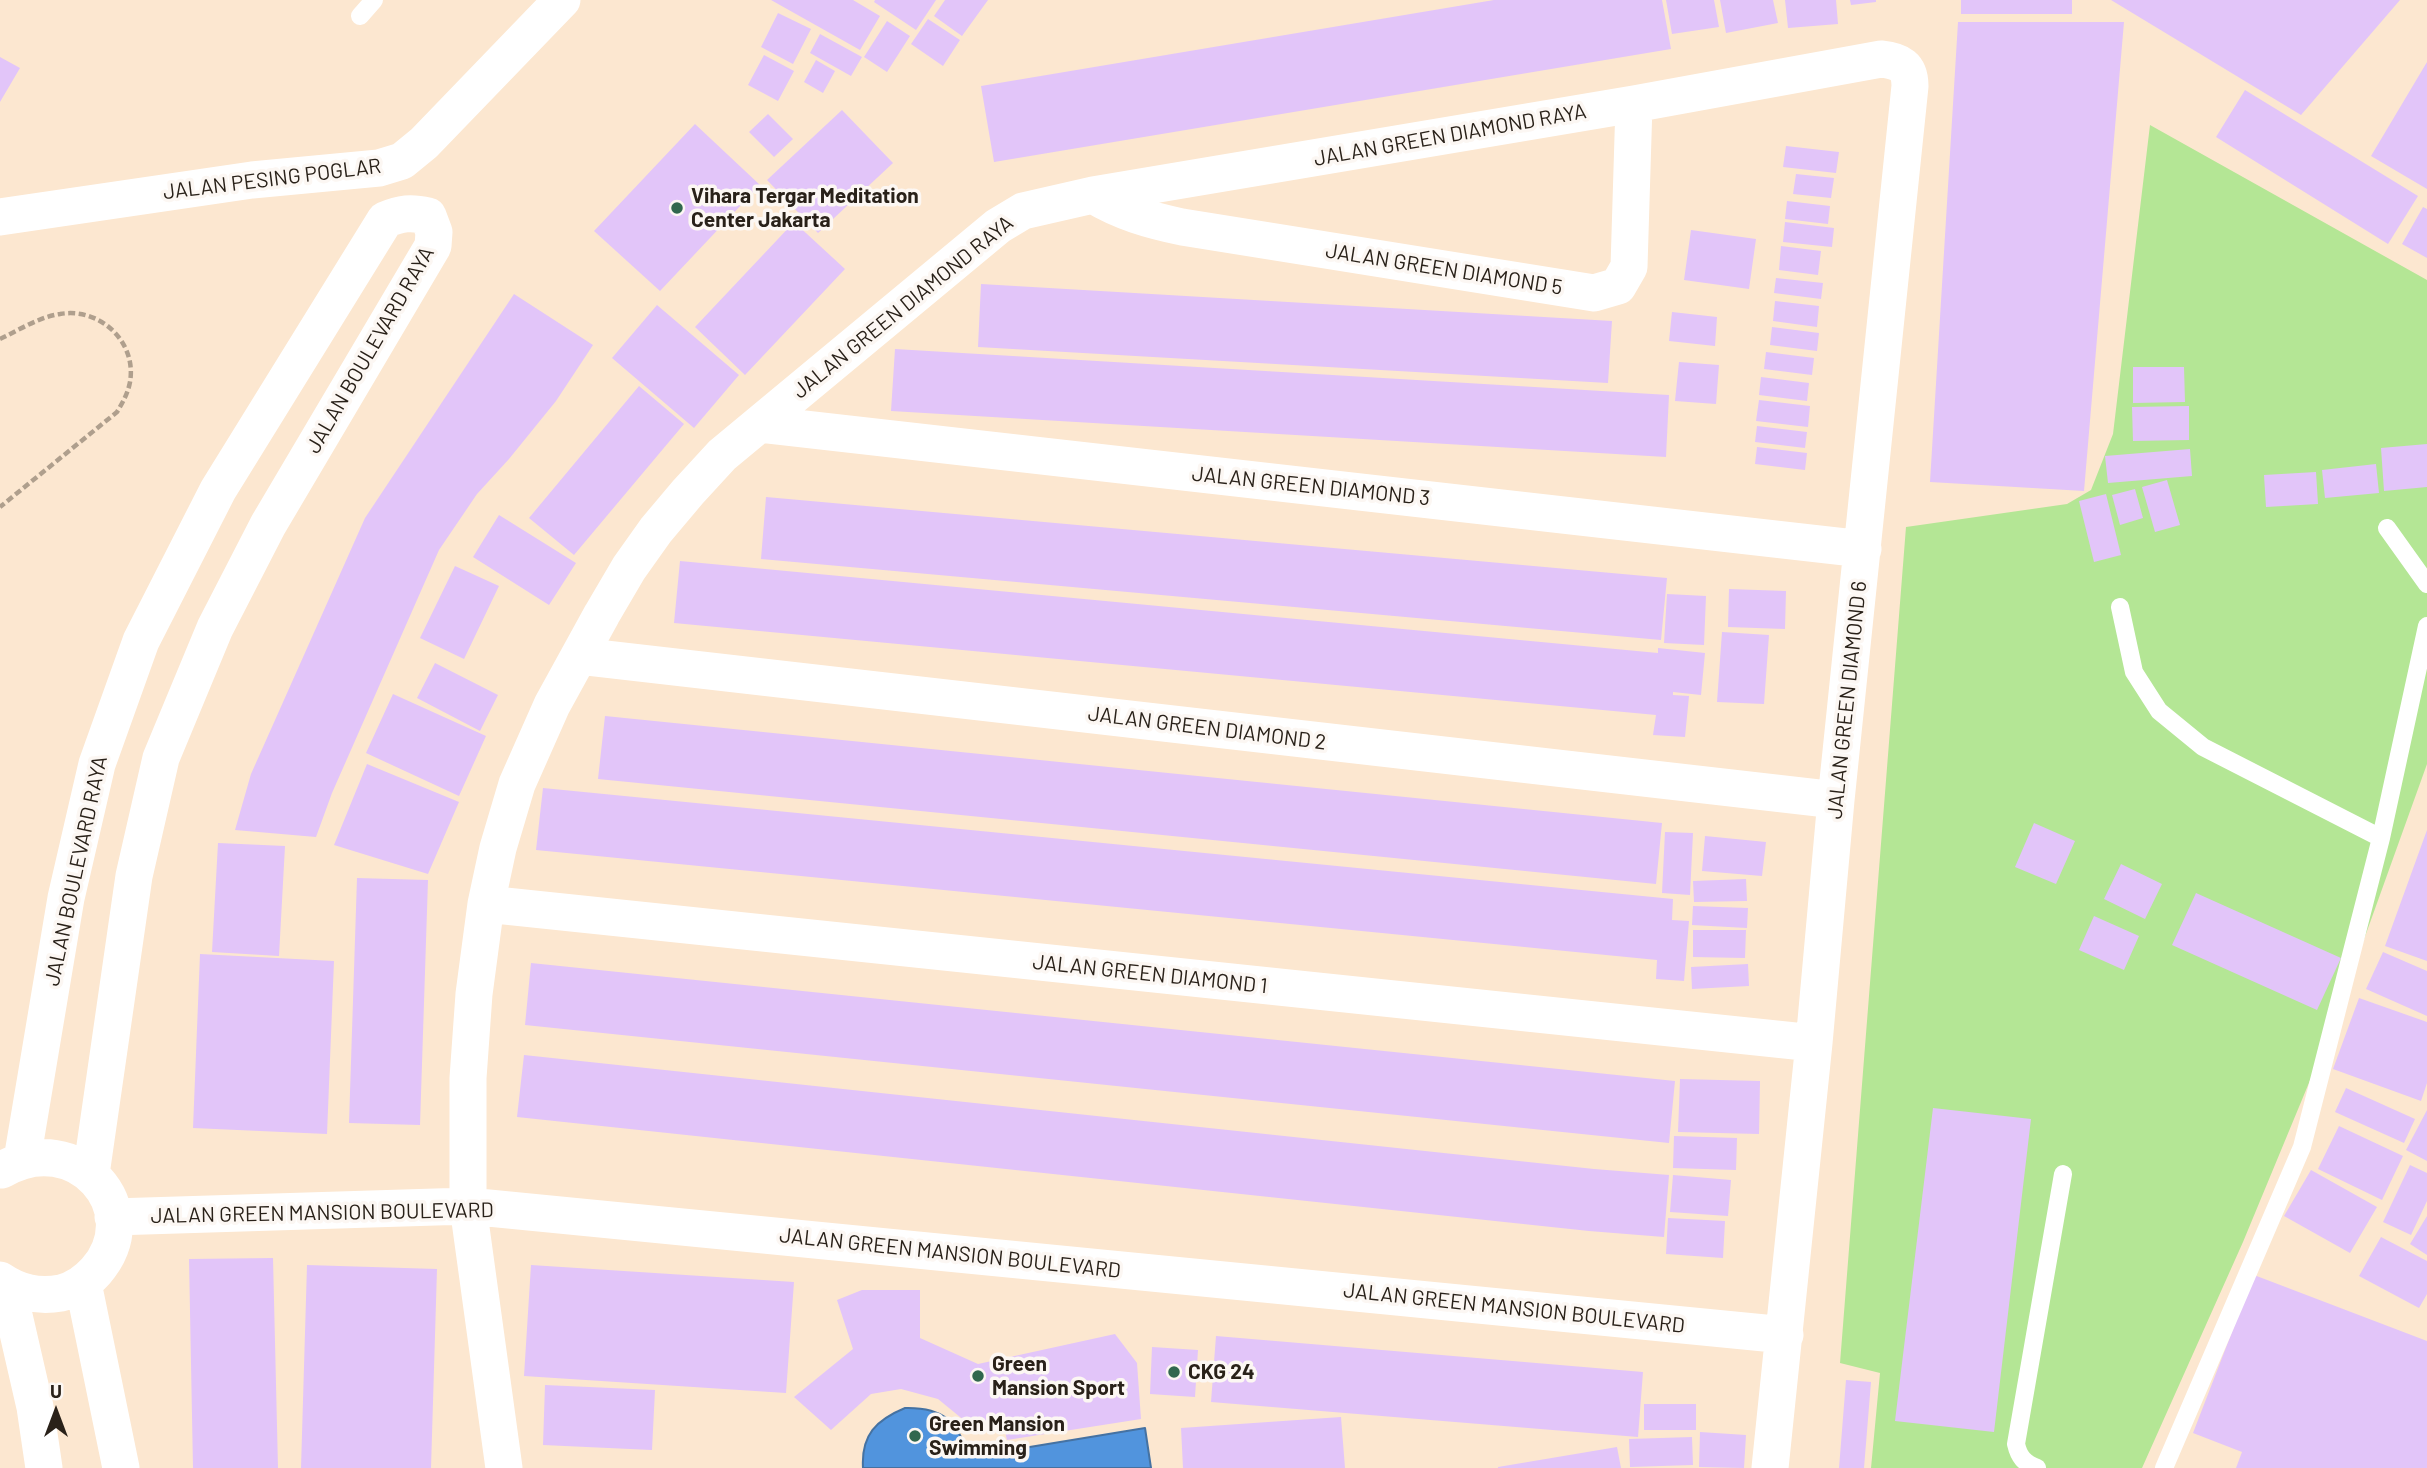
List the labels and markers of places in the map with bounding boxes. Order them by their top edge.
place label: Vihara Tergar Meditation Center Jakarta [691,183,919,233]
marker: Vihara Tergar Meditation Center Jakarta [669,200,685,216]
place label: Green Mansion Sport [992,1351,1125,1401]
place label: CKG 24 [1188,1359,1255,1385]
marker: CKG 24 [1166,1364,1182,1380]
marker: Green Mansion Sport [970,1368,986,1384]
place label: Green Mansion Swimming [929,1411,1065,1461]
marker: Green Mansion Swimming [907,1428,923,1444]

